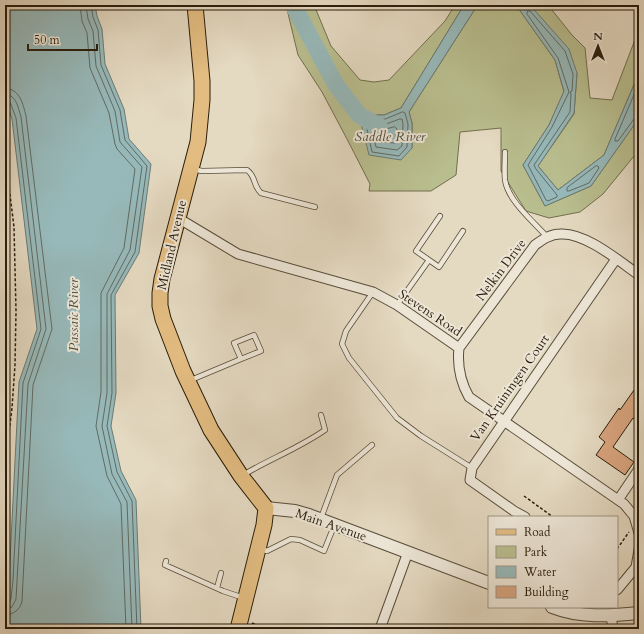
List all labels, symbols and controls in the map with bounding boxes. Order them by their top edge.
scale bar [28,26,97,52]
north arrow [578,26,618,66]
text: N [593,29,603,44]
text: 50 m [34,32,61,48]
water label: Saddle River [355,127,426,146]
street label: Midland Avenue [153,198,191,292]
street label: Nelkin Drive [472,235,530,305]
water label: Passaic River [64,278,83,351]
street label: Stevens Road [395,285,465,341]
street label: Van Kruiningen Court [466,331,554,445]
street label: Main Avenue [293,504,369,546]
legend [488,516,618,608]
text: Road [524,524,551,540]
text: Park [524,544,548,560]
text: Water [523,564,557,580]
text: Building [524,584,569,600]

